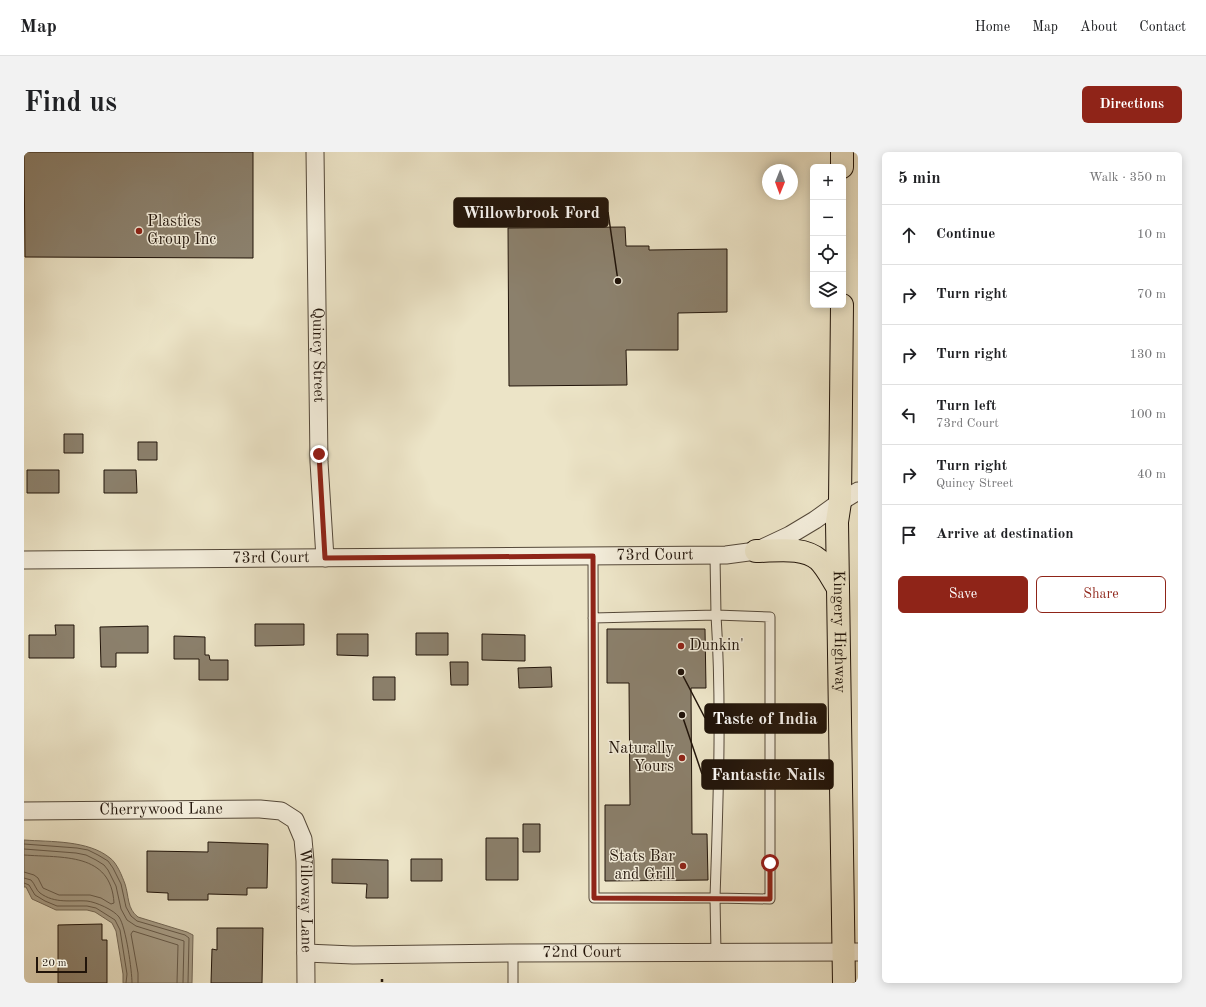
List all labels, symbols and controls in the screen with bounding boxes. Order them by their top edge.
text: Map [20,18,57,37]
text: Home [975,20,1010,34]
text: Map [1032,20,1058,34]
text: About [1080,20,1117,34]
text: Contact [1139,20,1186,34]
button: Directions [1082,86,1182,123]
text: Find us [24,90,117,118]
north arrow [762,164,798,200]
map controls [810,164,846,308]
button: + [810,164,846,200]
text: 5 min [898,170,941,187]
text: Walk · 350 m [1089,171,1166,184]
callout: Willowbrook Ford [454,198,608,227]
button: − [810,200,846,236]
text: Willowbrook Ford [462,205,600,222]
place label: Plastics Group Inc [147,214,216,248]
icon: ahead [898,224,920,246]
marker: Plastics Group Inc [134,226,144,236]
text: Continue [936,227,995,242]
text: 10 m [1137,228,1166,241]
button: locate [810,236,846,272]
button: layers [810,272,846,308]
icon: right [898,284,920,306]
text: Turn right [936,287,1007,302]
text: 70 m [1137,288,1166,301]
street label: Quincy Street [309,307,326,403]
icon: right [898,344,920,366]
text: Turn right [936,347,1007,362]
text: 130 m [1129,348,1166,361]
text: Turn left [936,399,996,414]
icon: left [898,404,920,426]
text: 100 m [1129,408,1166,421]
text: 73rd Court [936,417,999,430]
route end [310,445,328,463]
text: Turn right [936,459,1007,474]
icon: right [898,464,920,486]
text: 40 m [1137,468,1166,481]
text: Quincy Street [936,477,1013,490]
icon: arrive [898,524,920,546]
text: Arrive at destination [936,527,1074,542]
street label: 73rd Court [616,547,694,564]
street label: 73rd Court [232,550,310,567]
street label: Kingery Highway [830,570,848,694]
button: Save [898,576,1028,613]
button: Share [1036,576,1166,613]
place label: Dunkin' [689,638,744,654]
marker: Dunkin' [676,641,686,651]
callout: Taste of India [705,704,826,733]
text: Taste of India [712,711,818,728]
place label: Naturally Yours [608,741,675,775]
marker: Naturally Yours [677,753,687,763]
callout: Fantastic Nails [702,760,833,789]
text: Fantastic Nails [711,767,825,784]
street label: Cherrywood Lane [99,801,223,818]
street label: Willoway Lane [296,848,314,953]
place label: Stats Bar and Grill [609,849,675,883]
route start [761,854,779,872]
marker: Stats Bar and Grill [678,861,688,871]
street label: 72nd Court [542,945,622,961]
scale bar [36,955,87,974]
text: 20 m [42,958,67,969]

